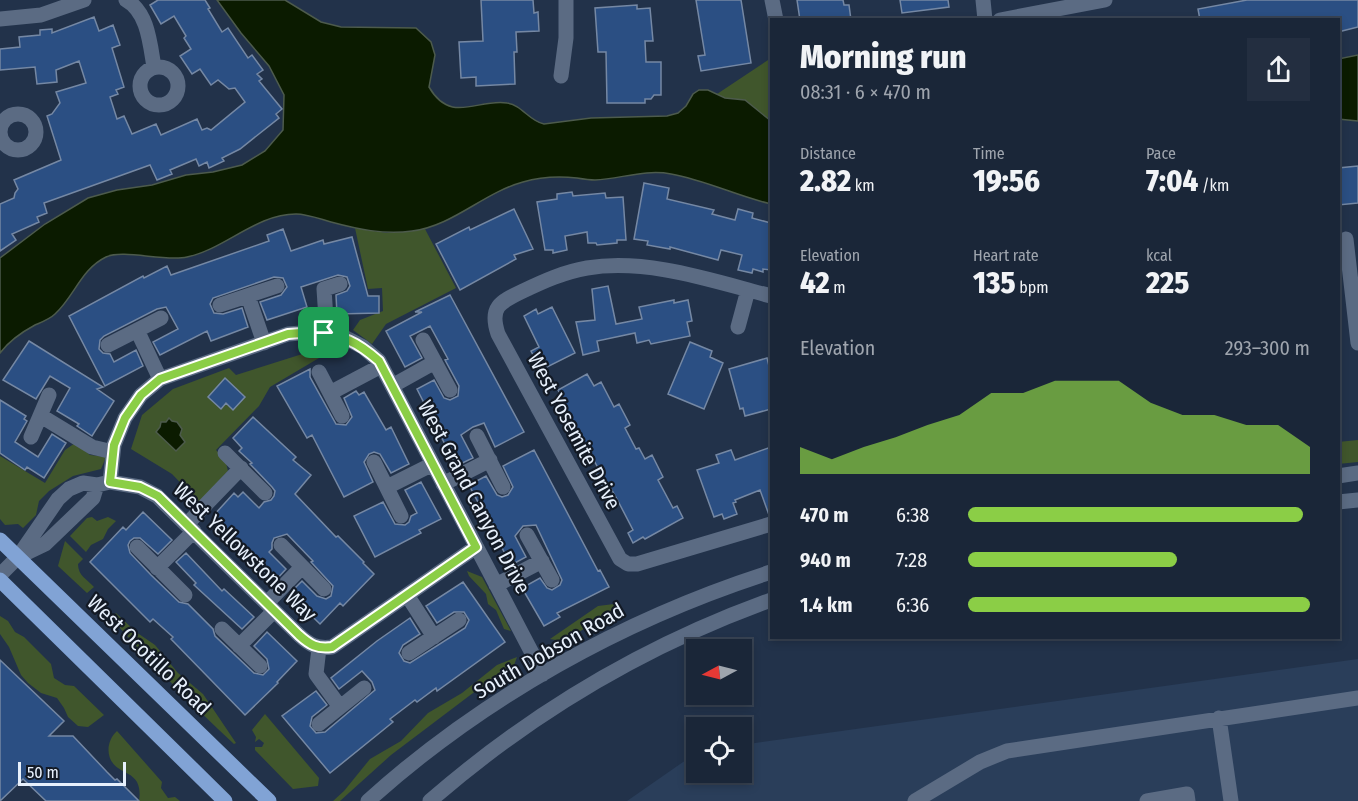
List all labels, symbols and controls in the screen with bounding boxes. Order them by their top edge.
text: Morning run [800,37,967,77]
button: share [1247,38,1310,101]
text: 08:31 · 6 × 470 m [800,80,931,104]
text: Distance [800,144,856,163]
text: Time [973,144,1005,163]
text: Pace [1146,144,1176,163]
text: 2.82 [800,163,851,199]
text: 19:56 [973,163,1040,199]
text: 7:04 [1146,163,1198,199]
text: km [851,176,875,195]
text: /km [1198,176,1229,195]
text: Elevation [800,246,860,265]
text: Heart rate [973,246,1039,265]
text: kcal [1146,246,1172,265]
text: 42 [800,265,830,301]
text: 135 [973,265,1015,301]
text: 225 [1146,265,1189,301]
text: m [830,278,846,297]
text: bpm [1015,278,1049,297]
pin [298,307,349,358]
icon: arrive [307,316,340,349]
text: Elevation [800,336,875,360]
text: 293–300 m [1225,336,1310,360]
street label: West Yosemite Drive [522,348,626,514]
street label: West Grand Canyon Drive [412,396,536,598]
street label: West Yellowstone Way [168,477,323,628]
text: 470 m [800,503,849,527]
text: 6:38 [896,503,929,527]
text: 940 m [800,548,851,572]
text: 7:28 [896,548,927,572]
street label: West Ocotillo Road [82,589,216,721]
text: 1.4 km [800,593,852,617]
text: 6:36 [896,593,929,617]
street label: South Dobson Road [469,597,629,705]
north arrow [686,639,752,705]
map controls [686,639,752,783]
button: locate [686,717,752,783]
scale bar [18,759,126,786]
text: 50 m [27,763,59,782]

